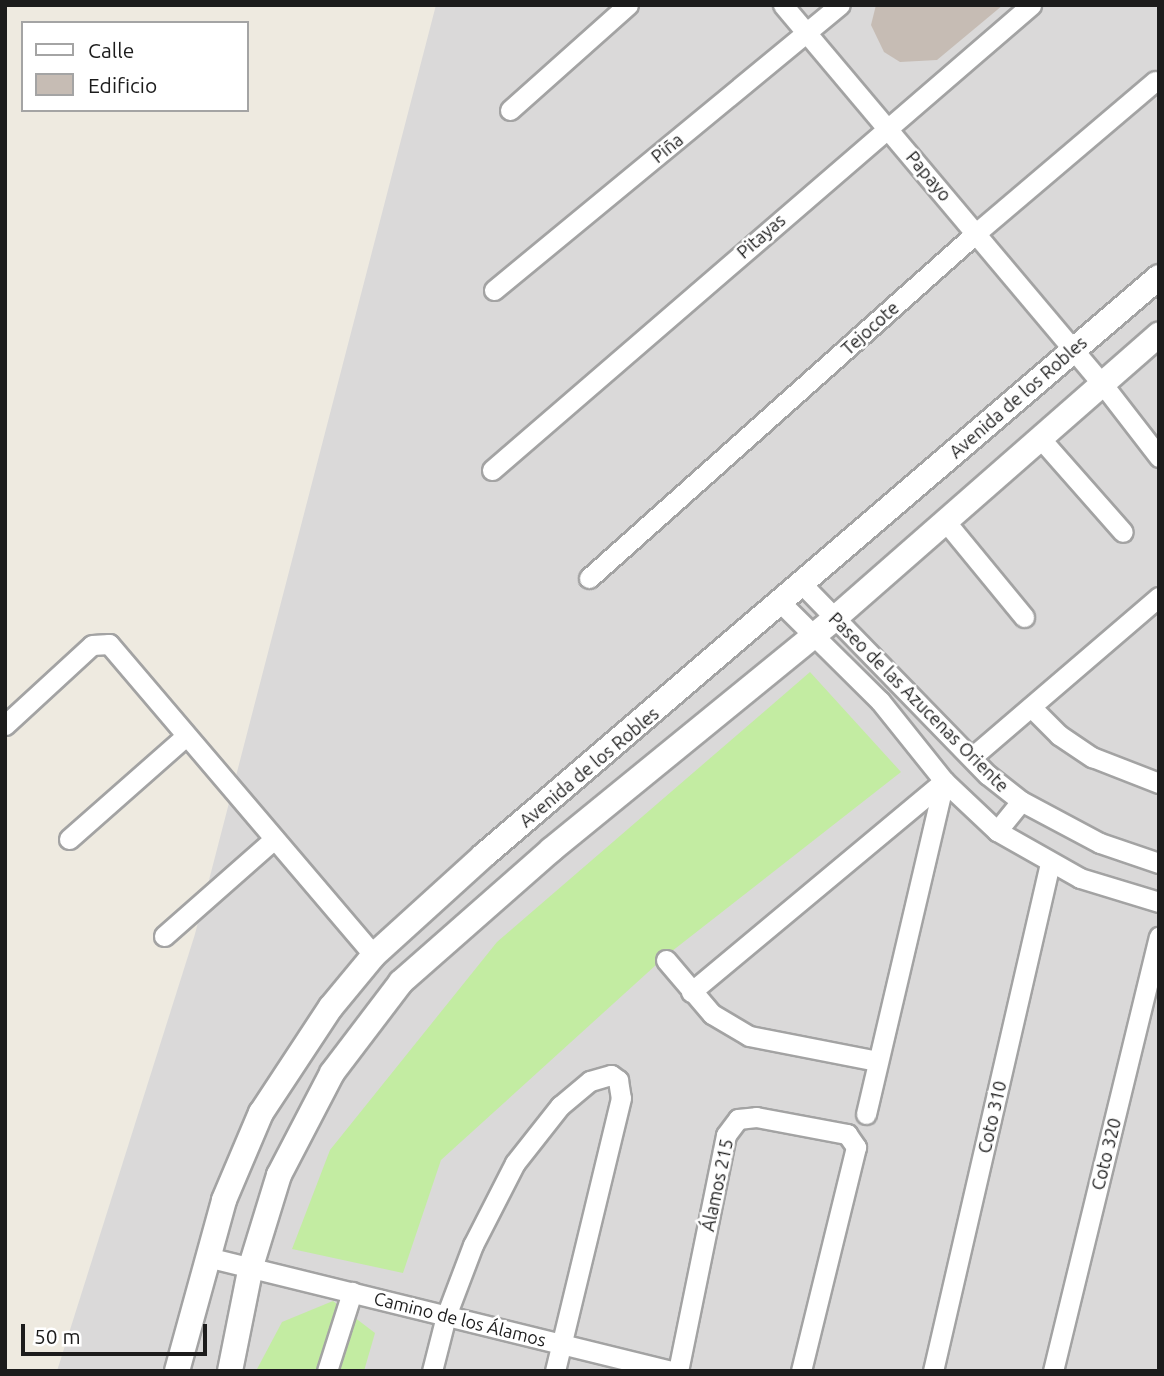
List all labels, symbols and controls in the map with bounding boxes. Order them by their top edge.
legend [21,21,248,112]
text: Calle [88,38,134,62]
text: Edificio [88,73,157,97]
street label: Piña [647,129,687,167]
street label: Papayo [902,147,956,205]
street label: Pitayas [732,209,790,263]
street label: Tejocote [837,297,903,359]
street label: Avenida de los Robles [945,331,1091,463]
street label: Paseo de las Azucenas Oriente [825,608,1013,796]
street label: Avenida de los Robles [515,702,663,832]
street label: Coto 310 [973,1079,1011,1155]
street label: Coto 320 [1087,1116,1125,1192]
street label: Álamos 215 [697,1137,737,1233]
street label: Camino de los Álamos [372,1287,548,1351]
scale bar [24,1310,210,1354]
text: 50 m [34,1324,81,1348]

